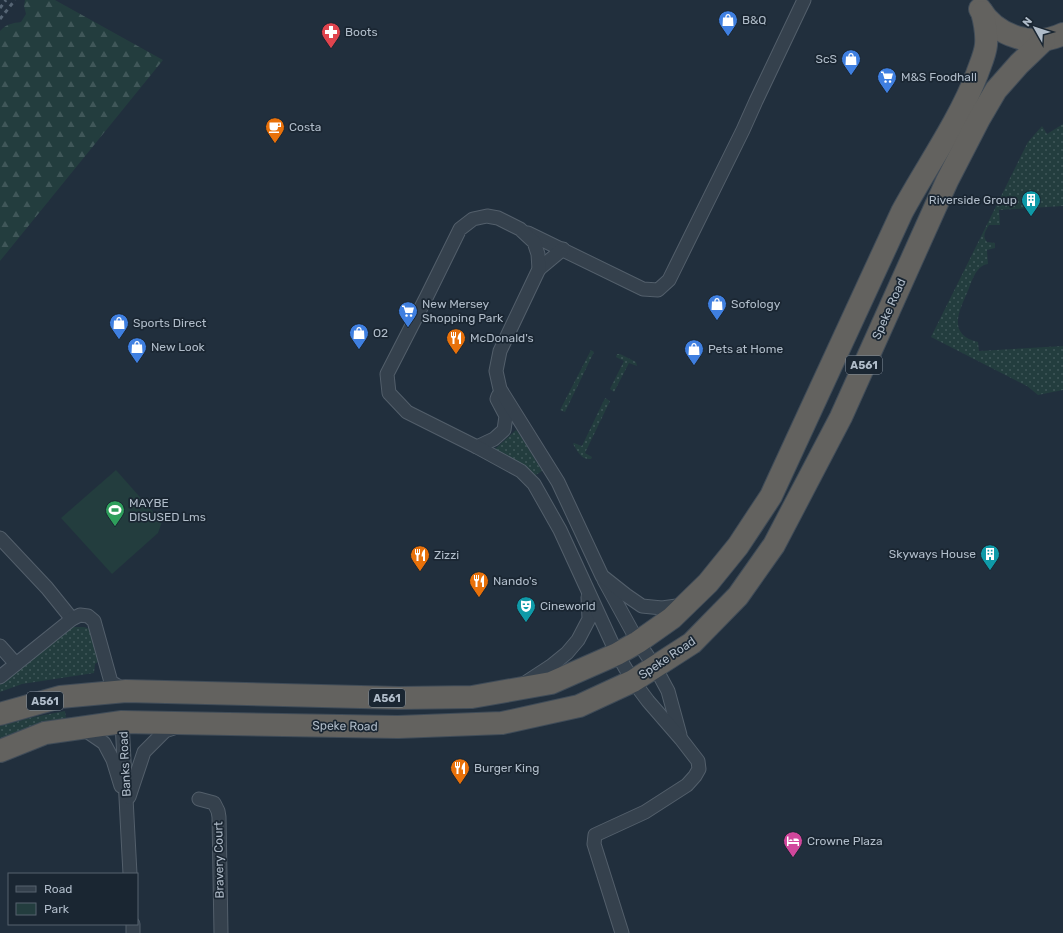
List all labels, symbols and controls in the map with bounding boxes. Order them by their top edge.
north arrow [1015,8,1055,48]
shop icon: B&Q [717,9,739,37]
place label: B&Q [742,13,766,27]
text: N [1020,15,1035,29]
pharmacy icon: Boots [320,21,342,49]
place label: Boots [345,25,378,39]
shop icon: ScS [840,48,862,76]
place label: ScS [815,52,837,66]
supermarket icon: M&S Foodhall [876,66,898,94]
place label: M&S Foodhall [901,70,977,84]
cafe icon: Costa [264,116,286,144]
place label: Costa [289,120,321,134]
building icon: Riverside Group [1020,189,1042,217]
place label: Riverside Group [929,193,1017,207]
street label: Speke Road [869,276,909,342]
shop icon: Sofology [706,293,728,321]
place label: New Mersey Shopping Park [422,297,504,325]
place label: Sofology [731,297,781,311]
supermarket icon: New Mersey Shopping Park [397,300,419,328]
shop icon: Sports Direct [108,312,130,340]
place label: Sports Direct [133,316,207,330]
shop icon: O2 [348,322,370,350]
place label: O2 [373,326,388,340]
restaurant icon: McDonald's [445,327,467,355]
place label: McDonald's [470,331,534,345]
shop icon: New Look [126,336,148,364]
shop icon: Pets at Home [683,338,705,366]
place label: New Look [151,340,206,354]
place label: Pets at Home [708,342,783,356]
road number: A561 [846,356,882,374]
place label: MAYBE DISUSED Lms [129,496,206,524]
sports icon: MAYBE DISUSED Lms [104,499,126,527]
building icon: Skyways House [979,543,1001,571]
restaurant icon: Zizzi [409,544,431,572]
place label: Skyways House [889,547,976,561]
place label: Zizzi [434,548,459,562]
restaurant icon: Nando's [468,570,490,598]
place label: Nando's [493,574,537,588]
theatre icon: Cineworld [515,595,537,623]
place label: Cineworld [540,599,596,613]
street label: Speke Road [636,634,698,682]
road number: A561 [369,689,405,707]
road number: A561 [27,692,63,710]
street label: Speke Road [312,718,378,734]
street label: Banks Road [116,731,134,797]
restaurant icon: Burger King [449,757,471,785]
place label: Burger King [474,761,539,775]
street label: Bravery Court [211,821,227,899]
hotel icon: Crowne Plaza [782,830,804,858]
place label: Crowne Plaza [807,834,883,848]
legend [8,873,138,925]
text: Road [44,882,72,896]
text: Park [44,902,70,916]

